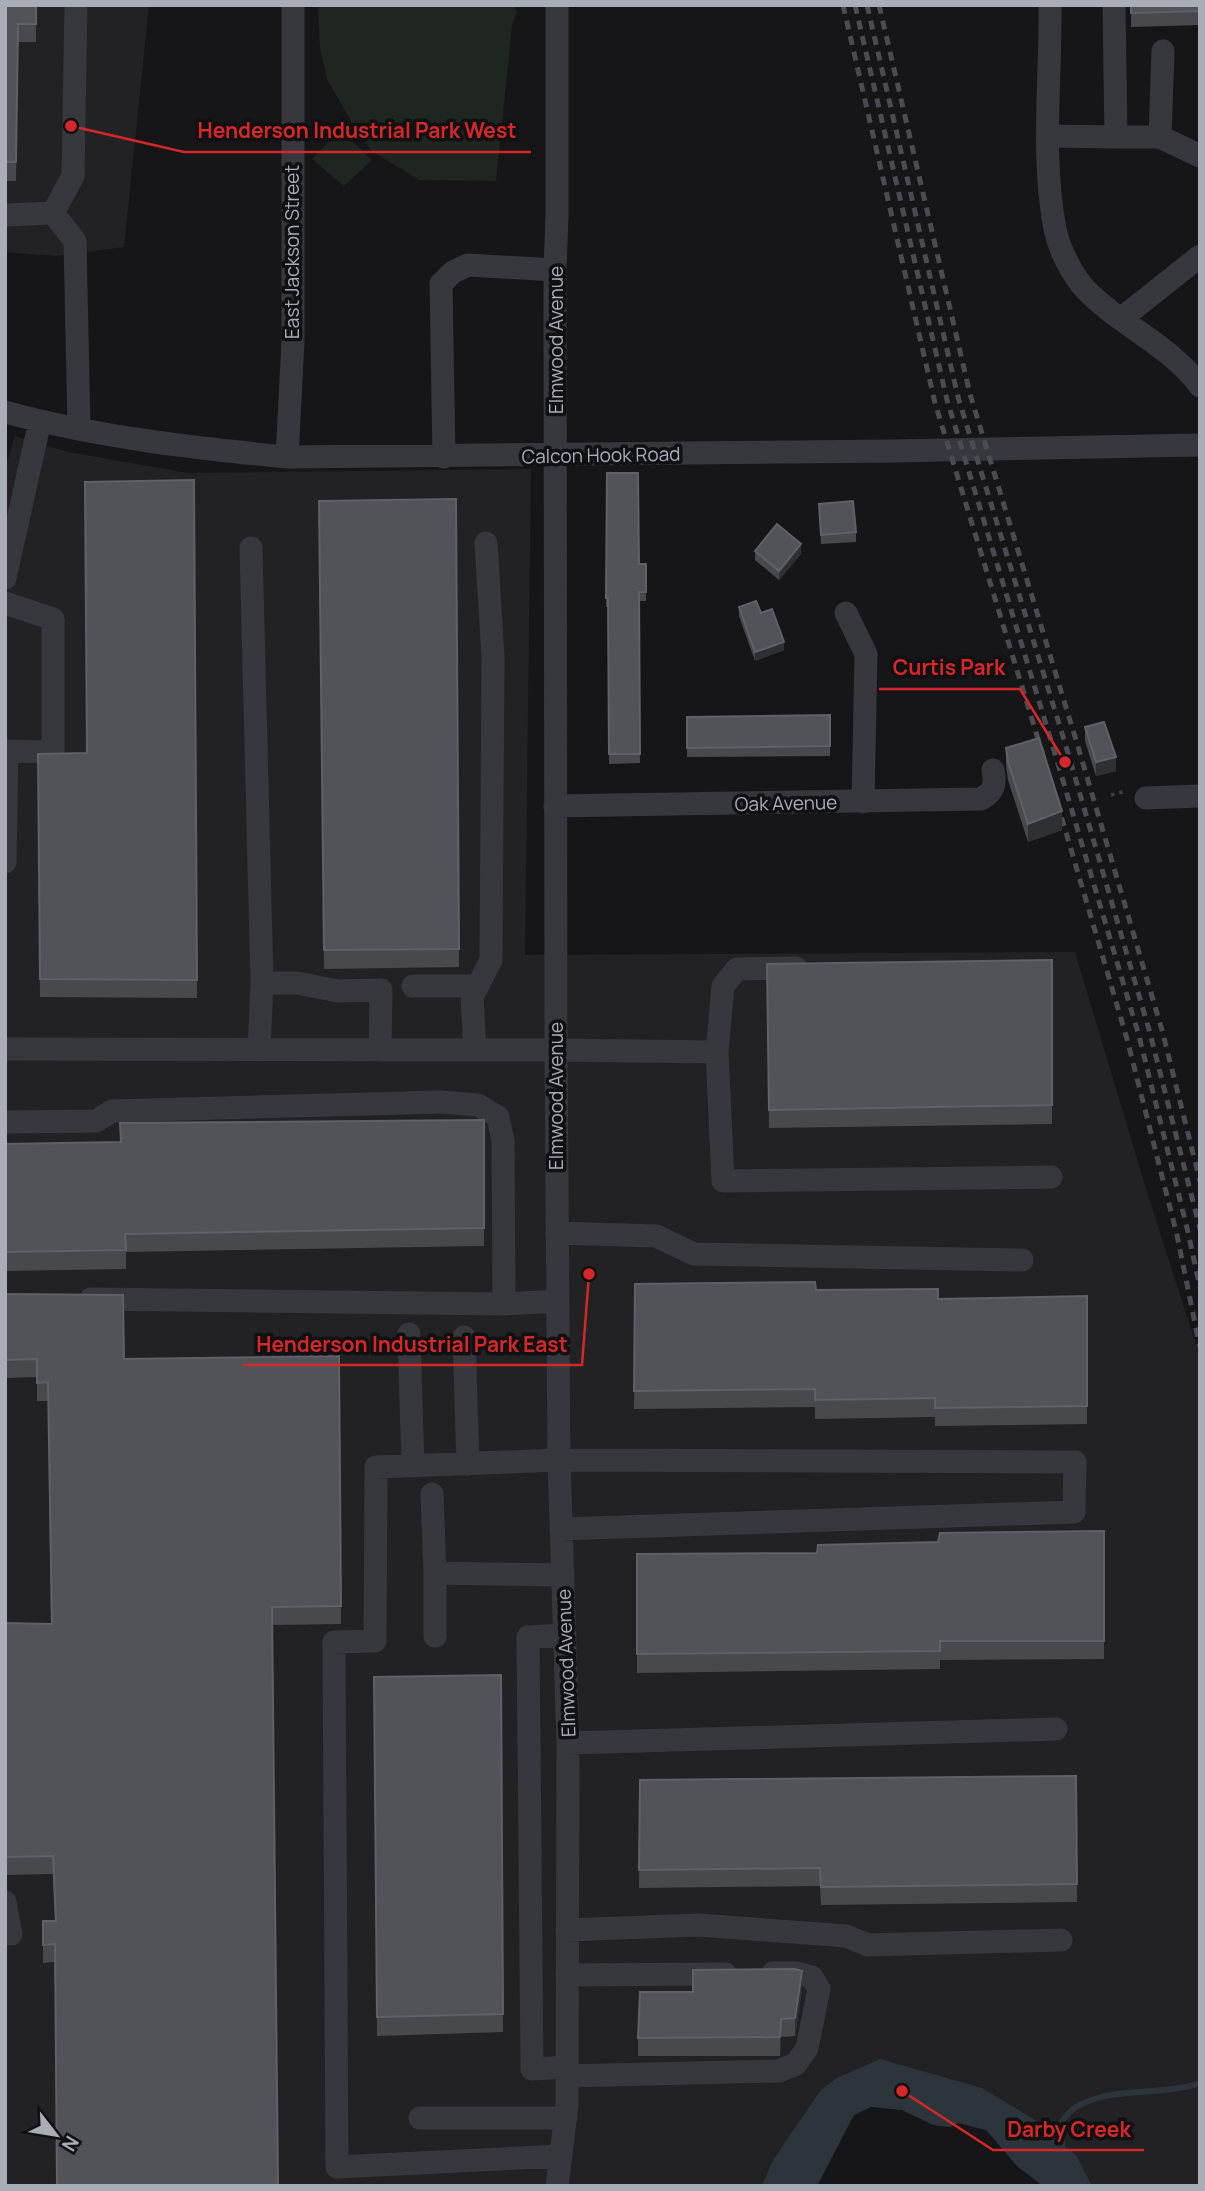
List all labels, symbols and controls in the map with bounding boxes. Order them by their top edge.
callout: Henderson Industrial Park West [184,110,531,152]
text: Henderson Industrial Park West [198,116,516,144]
street label: East Jackson Street [279,165,305,339]
street label: Elmwood Avenue [543,266,569,414]
street label: Calcon Hook Road [521,441,681,469]
callout: Curtis Park [879,647,1020,689]
text: Curtis Park [893,653,1006,681]
street label: Oak Avenue [734,789,838,817]
street label: Elmwood Avenue [543,1022,569,1170]
callout: Henderson Industrial Park East [243,1323,582,1365]
text: Henderson Industrial Park East [256,1330,568,1358]
street label: Elmwood Avenue [550,1589,582,1737]
north arrow [21,2100,91,2170]
callout: Darby Creek [993,2108,1144,2150]
text: Darby Creek [1007,2115,1131,2143]
text: N [56,2131,85,2156]

